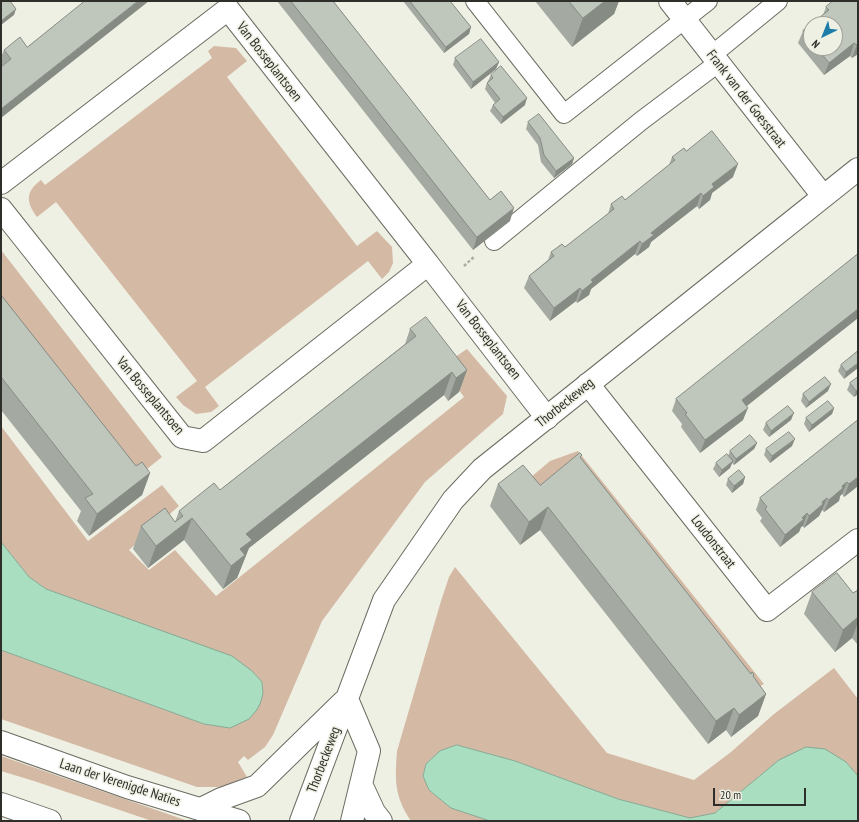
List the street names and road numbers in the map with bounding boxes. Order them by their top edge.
street label: Van Bosseplantsoen [233,19,305,105]
street label: Frank van der Goesstraat [703,47,789,151]
street label: Van Bosseplantsoen [452,297,524,383]
street label: Van Bosseplantsoen [113,354,187,438]
street label: Thorbeckeweg [533,374,597,432]
street label: Loudonstraat [687,512,739,572]
street label: Thorbeckeweg [304,724,344,796]
street label: Laan der Verenigde Naties [57,755,183,811]

